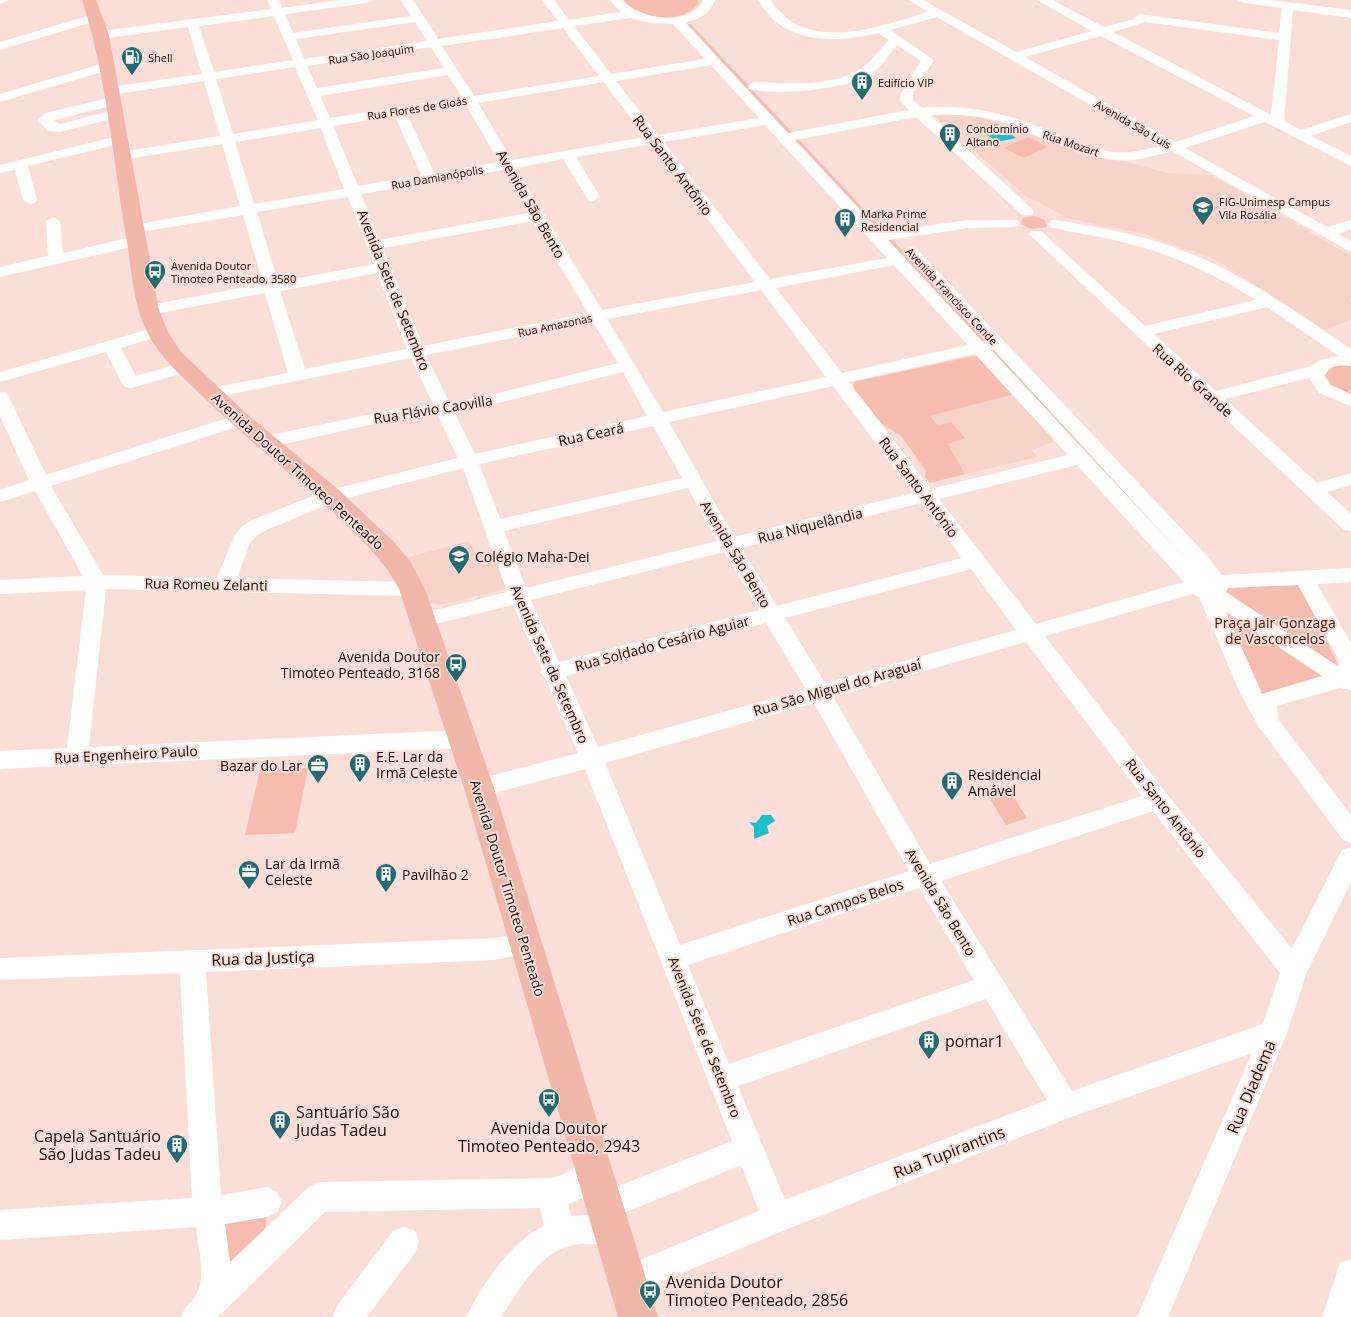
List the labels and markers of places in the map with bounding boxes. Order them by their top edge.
fuel station icon: Shell [120,45,144,76]
place label: Shell [148,50,173,65]
building icon: Edifício VIP [850,70,874,101]
place label: Edifício VIP [878,75,934,90]
place label: Condomínio Altano [966,121,1029,149]
building icon: Condomínio Altano [938,122,962,153]
place label: FIG-Unimesp Campus Vila Rosália [1219,194,1330,222]
school or university icon: FIG-Unimesp Campus Vila Rosália [1191,195,1215,226]
place label: Marka Prime Residencial [861,206,927,234]
building icon: Marka Prime Residencial [833,207,857,238]
place label: Avenida Doutor Timoteo Penteado, 3580 [171,258,296,286]
bus stop icon: Avenida Doutor Timoteo Penteado, 3580 [143,259,167,290]
school or university icon: Colégio Maha-Dei [447,544,471,575]
place label: Colégio Maha-Dei [475,547,590,566]
place label: Avenida Doutor Timoteo Penteado, 3168 [281,647,440,682]
bus stop icon: Avenida Doutor Timoteo Penteado, 3168 [444,652,468,683]
place label: E.E. Lar da Irmã Celeste [376,747,458,782]
building icon: E.E. Lar da Irmã Celeste [348,752,372,783]
office icon: Bazar do Lar [306,753,330,784]
place label: Bazar do Lar [220,756,302,775]
place label: Residencial Amável [968,765,1041,800]
building icon: Residencial Amável [940,770,964,801]
place label: Lar da Irmã Celeste [265,854,340,889]
office icon: Lar da Irmã Celeste [237,859,261,890]
building icon: Pavilhão 2 [374,862,398,893]
place label: Pavilhão 2 [402,865,469,884]
building icon: pomar1 [917,1029,941,1060]
place label: pomar1 [945,1030,1004,1052]
bus stop icon: Avenida Doutor Timoteo Penteado, 2943 [537,1087,561,1118]
place label: Santuário São Judas Tadeu [294,1101,400,1141]
building icon: Santuário São Judas Tadeu [268,1109,292,1140]
place label: Avenida Doutor Timoteo Penteado, 2943 [458,1117,640,1157]
place label: Capela Santuário São Judas Tadeu [34,1125,161,1165]
building icon: Capela Santuário São Judas Tadeu [165,1133,189,1164]
place label: Avenida Doutor Timoteo Penteado, 2856 [666,1271,848,1311]
bus stop icon: Avenida Doutor Timoteo Penteado, 2856 [638,1279,662,1310]

